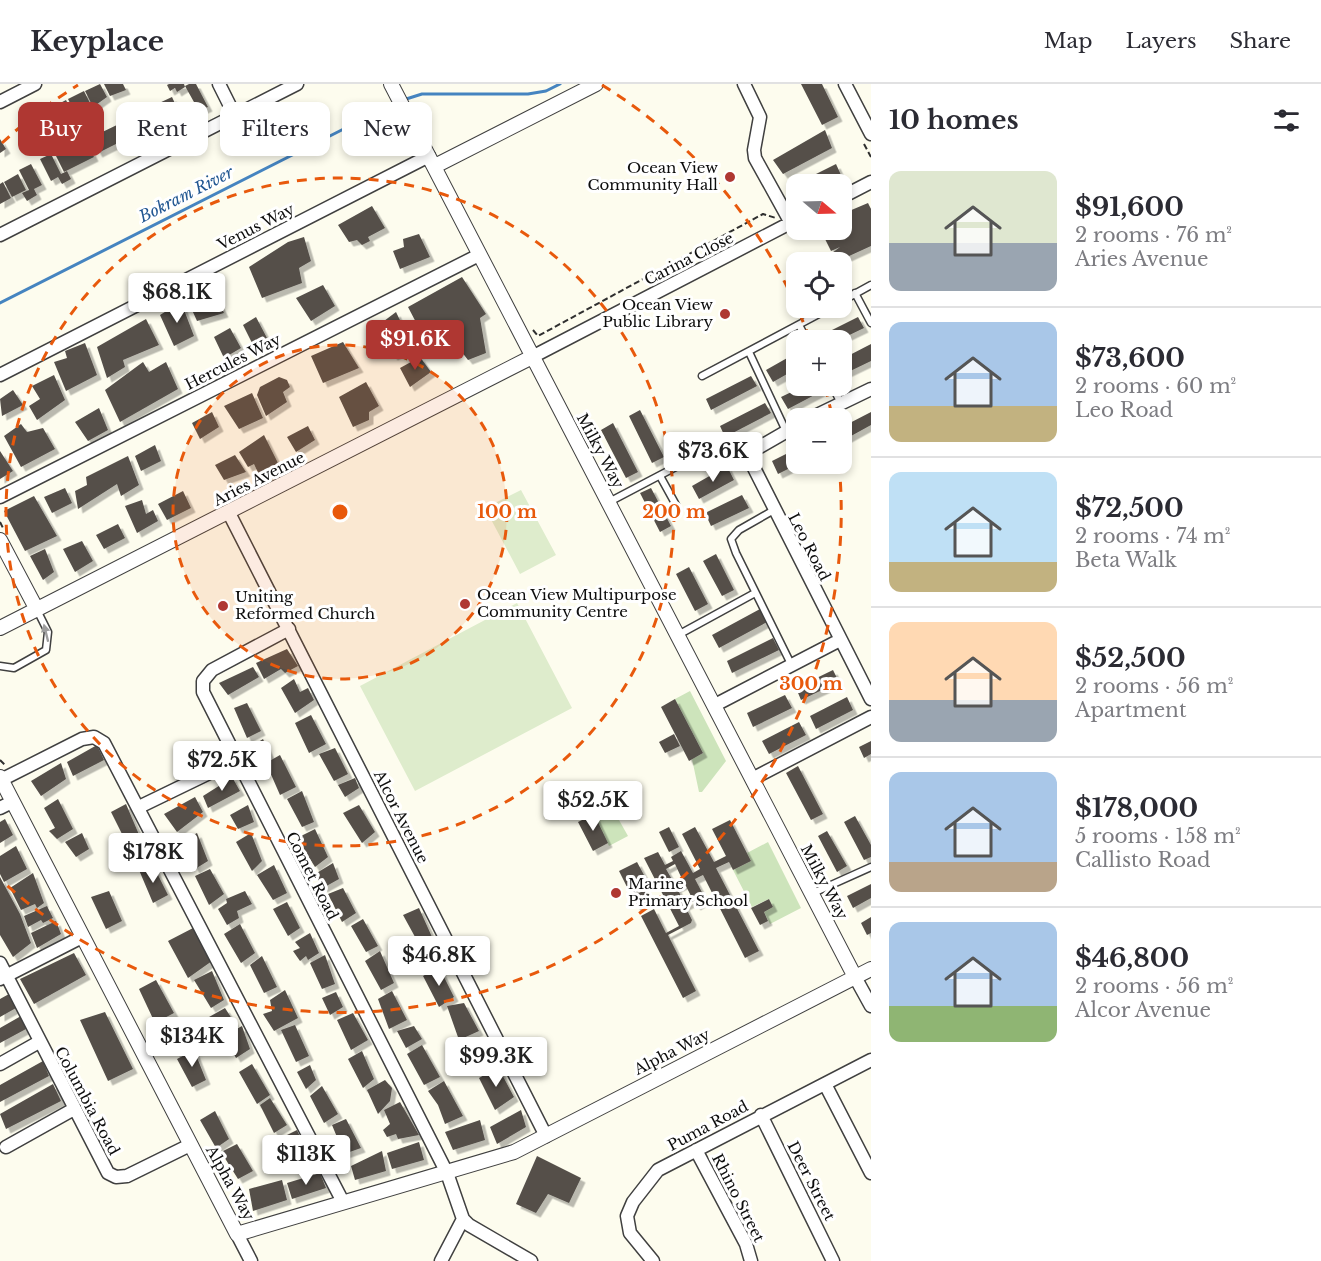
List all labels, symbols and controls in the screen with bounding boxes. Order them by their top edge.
text: Keyplace [30,24,164,59]
text: Map [1044,28,1093,54]
text: Layers [1126,28,1197,54]
text: Share [1230,28,1291,54]
chip: Buy [18,102,104,156]
chip: Rent [116,102,208,156]
chip: Filters [220,102,330,156]
chip: New [342,102,432,156]
text: 10 homes [889,104,1019,136]
icon: filters [1270,104,1303,137]
place label: Ocean View Community Hall [587,158,718,194]
water label: Bokram River [134,161,237,227]
marker: Ocean View Community Hall [723,170,737,184]
north arrow [786,174,852,240]
map controls [786,174,852,474]
text: $91,600 [1075,191,1184,223]
icon: home [937,195,1009,267]
street label: Venus Way [213,199,298,255]
text: 2 rooms · 76 m² [1075,223,1232,247]
street label: Carina Close [641,228,737,289]
text: Aries Avenue [1075,247,1208,271]
button: locate [786,252,852,318]
pin: $68.1K [128,273,226,324]
text: $68.1K [142,280,212,304]
place label: Ocean View Public Library [602,295,713,331]
marker: Ocean View Public Library [718,307,732,321]
pin: $91.6K [366,320,464,371]
text: $91.6K [380,327,450,351]
street label: Hercules Way [182,329,284,394]
button: + [786,330,852,396]
text: $73,600 [1075,342,1185,374]
icon: home [937,346,1009,418]
text: 2 rooms · 60 m² [1075,374,1236,398]
text: Leo Road [1075,398,1173,422]
button: − [786,408,852,474]
street label: Milky Way [573,410,628,492]
pin: $73.6K [664,432,762,483]
text: $73.6K [678,439,748,463]
street label: Aries Avenue [209,447,308,510]
text: $72,500 [1075,492,1184,524]
icon: home [937,496,1009,568]
text: 100 m [477,501,537,523]
text: 200 m [642,501,706,523]
centre of rings [330,502,350,522]
street label: Leo Road [784,510,835,584]
text: 2 rooms · 74 m² [1075,524,1231,548]
text: Beta Walk [1075,548,1177,572]
place label: Ocean View Multipurpose Community Centre [477,585,677,621]
place label: Uniting Reformed Church [235,587,375,623]
marker: Ocean View Multipurpose Community Centre [458,597,472,611]
marker: Uniting Reformed Church [216,599,230,613]
one-way arrow [41,623,50,642]
text: $52,500 [1075,642,1186,674]
icon: home [937,646,1009,718]
text: 300 m [779,673,843,695]
text: 2 rooms · 56 m² [1075,674,1233,698]
text: Apartment [1075,698,1186,722]
pin: $72.5K [173,741,271,792]
text: $72.5K [187,748,257,772]
street label: Alcor Avenue [369,766,433,866]
pin: $52.5K [544,781,642,832]
text: $52.5K [557,788,629,812]
text: $178,000 [1075,792,1198,824]
icon: home [937,796,1009,868]
text: 5 rooms · 158 m² [1075,824,1241,848]
street label: Comet Road [282,829,343,923]
pin: $178K [111,833,195,884]
text: $178K [122,840,184,864]
street label: Milky Way [797,841,852,923]
text: Callisto Road [1075,848,1211,872]
place label: Marine Primary School [628,874,748,910]
marker: Marine Primary School [609,886,623,900]
pin: $46.8K [390,936,488,987]
text: $46,800 [1075,942,1189,974]
text: $46.8K [402,943,476,967]
icon: home [937,946,1009,1018]
text: 2 rooms · 56 m² [1075,974,1233,998]
text: Alcor Avenue [1075,998,1211,1022]
pin: $134K [150,1017,234,1068]
text: $134K [160,1024,224,1048]
street label: Alpha Way [630,1024,713,1079]
pin: $99.3K [447,1037,545,1088]
street label: Columbia Road [51,1043,124,1158]
text: $99.3K [459,1044,533,1068]
street label: Puma Road [664,1096,751,1155]
pin: $113K [264,1135,348,1186]
street label: Deer Street [783,1138,840,1224]
street label: Alpha Way [202,1141,259,1224]
text: $113K [276,1142,336,1166]
street label: Rhino Street [708,1150,769,1246]

